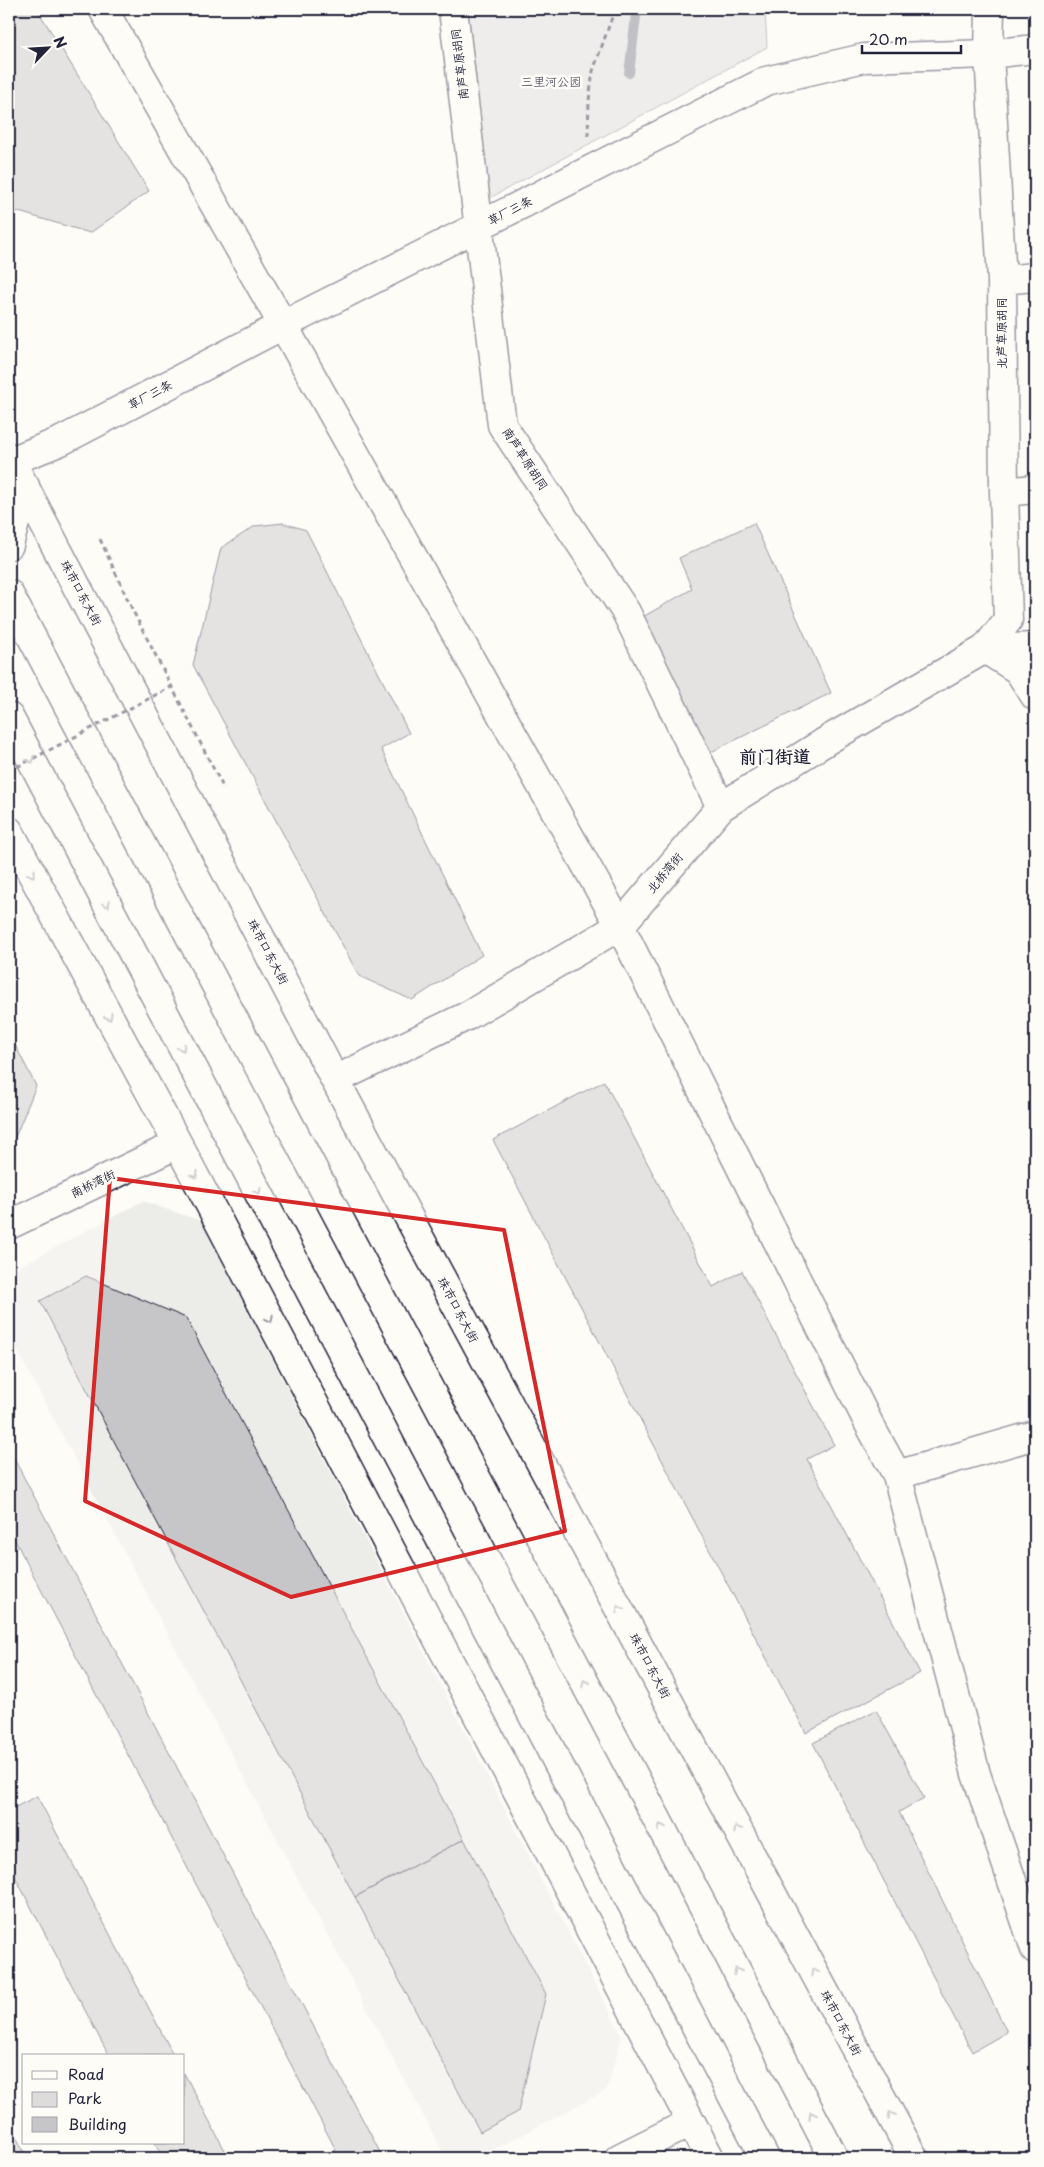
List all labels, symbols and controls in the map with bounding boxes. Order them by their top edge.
north arrow [22,22,72,72]
scale bar [862,22,960,54]
street label: 南芦草原胡同 [446,27,472,101]
text: 20 m [869,27,908,50]
text: N [48,33,72,52]
park label: 三里河公园 [521,72,581,90]
street label: 草厂三条 [484,191,535,229]
street label: 北芦草原胡同 [992,297,1010,369]
street label: 草厂三条 [124,375,175,413]
street label: 南芦草原胡同 [499,423,553,494]
street label: 珠市口东大街 [57,557,107,629]
district label: 前门街道 [739,742,811,769]
one-way arrow [25,754,35,763]
street label: 北桥湾街 [642,848,687,897]
one-way arrow [26,868,36,877]
one-way arrow [101,898,111,907]
street label: 珠市口东大街 [244,916,294,988]
one-way arrow [103,1011,113,1020]
one-way arrow [176,1042,186,1051]
street label: 南桥湾街 [67,1164,118,1202]
one-way arrow [189,1170,199,1179]
one-way arrow [252,1186,262,1195]
street label: 珠市口东大街 [434,1274,484,1346]
one-way arrow [264,1314,274,1323]
one-way arrow [615,1605,625,1614]
street label: 珠市口东大街 [626,1630,676,1702]
one-way arrow [581,1680,591,1689]
one-way arrow [657,1823,667,1832]
one-way arrow [733,1825,743,1834]
one-way arrow [733,1967,743,1976]
one-way arrow [810,1968,820,1977]
street label: 珠市口东大街 [817,1987,867,2059]
legend [22,2054,185,2144]
text: Road [68,2062,104,2085]
text: Park [68,2086,102,2109]
one-way arrow [808,2111,818,2120]
text: Building [68,2112,127,2135]
one-way arrow [887,2112,897,2121]

